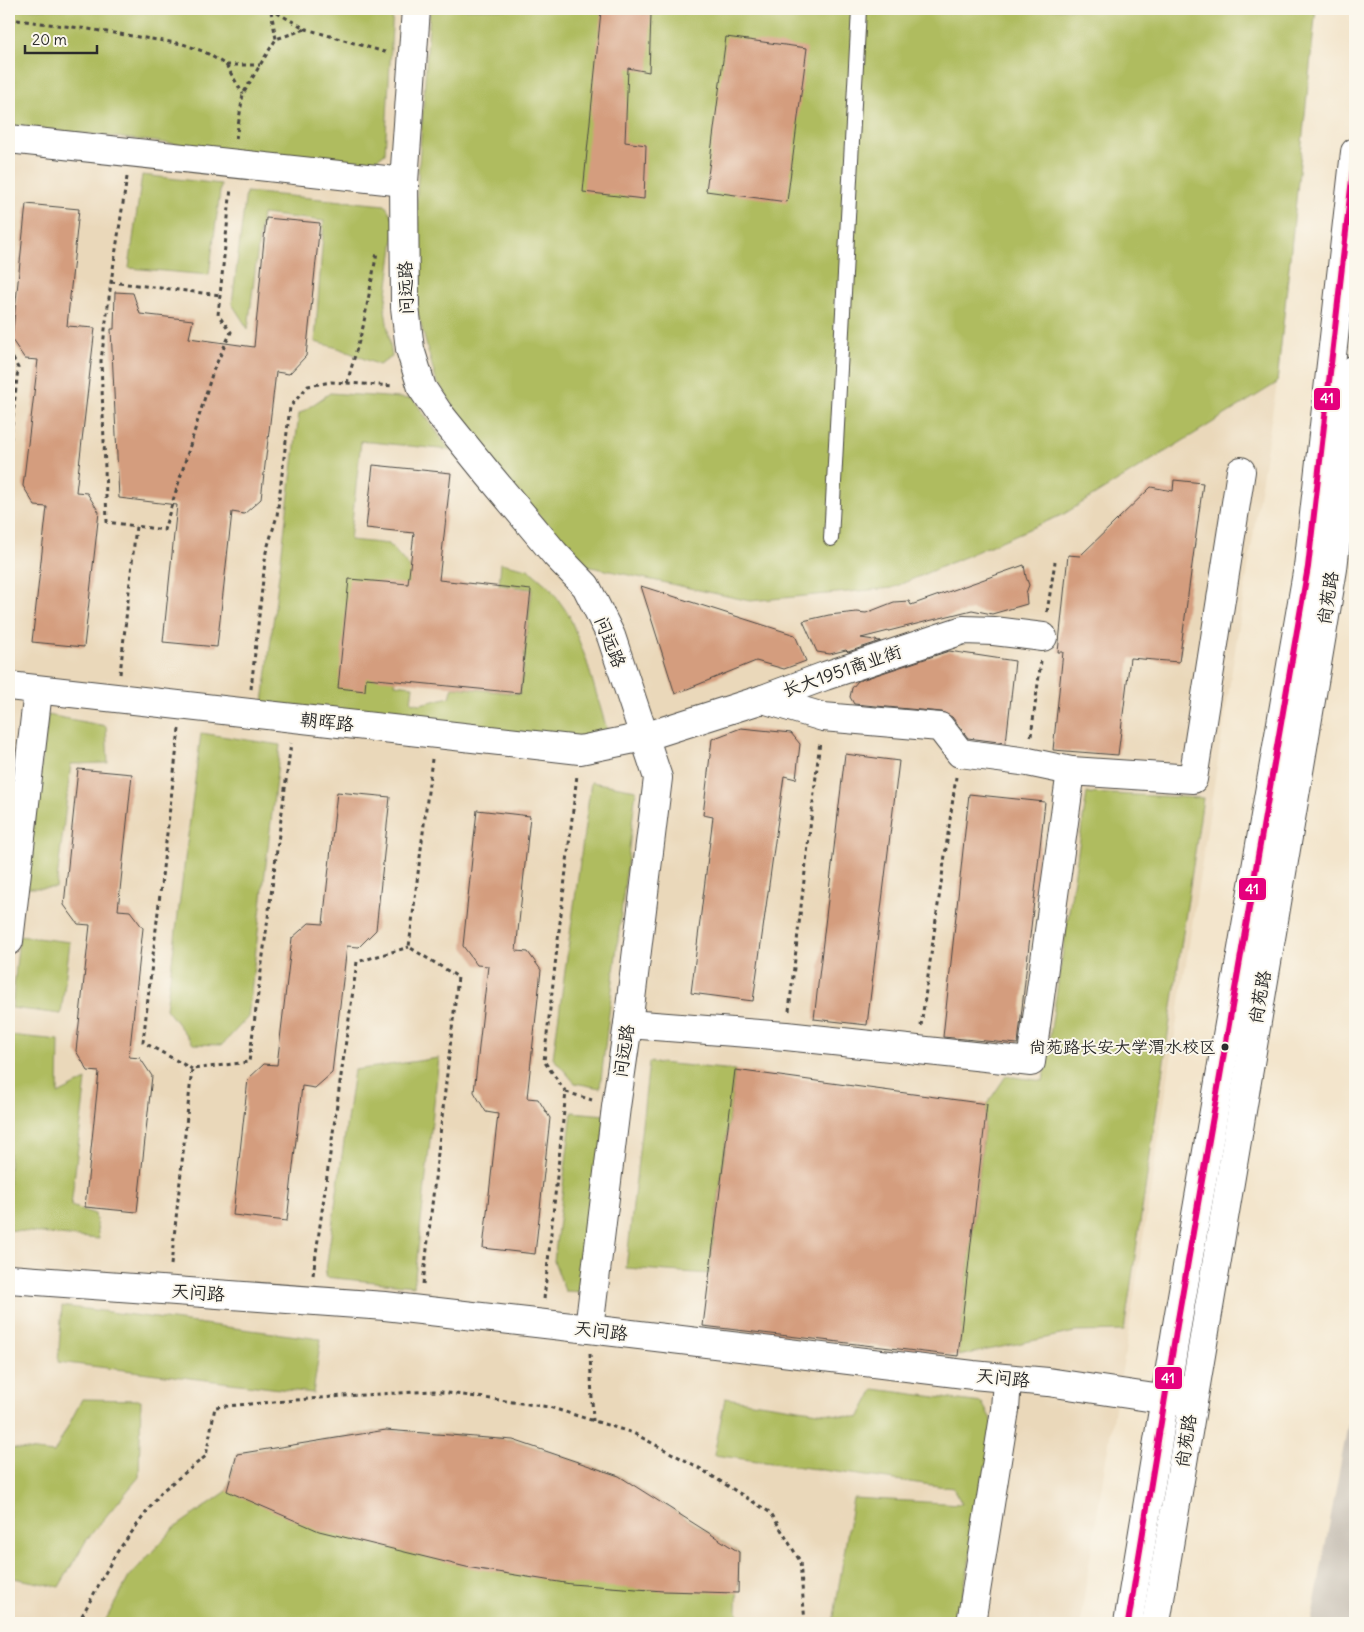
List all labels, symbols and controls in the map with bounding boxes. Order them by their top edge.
scale bar [25,22,98,54]
text: 20 m [32,30,67,49]
street label: 问远路 [393,261,418,315]
line badge: 41 [1313,387,1341,411]
text: 41 [1320,389,1334,407]
street label: 尚苑路 [1312,569,1343,626]
street label: 问远路 [590,612,631,671]
street label: 长大1951商业街 [779,639,905,702]
street label: 朝晖路 [299,707,355,736]
line badge: 41 [1238,877,1267,901]
text: 41 [1245,880,1259,898]
street label: 尚苑路 [1243,968,1276,1025]
street label: 问远路 [608,1023,639,1079]
place label: 尚苑路长安大学渭水校区 [1029,1036,1216,1058]
marker: 尚苑路长安大学渭水校区 [1220,1042,1230,1052]
street label: 天问路 [170,1279,226,1306]
street label: 天问路 [573,1316,629,1345]
street label: 天问路 [975,1363,1031,1392]
line badge: 41 [1154,1366,1183,1390]
text: 41 [1161,1369,1175,1387]
street label: 尚苑路 [1170,1412,1201,1469]

